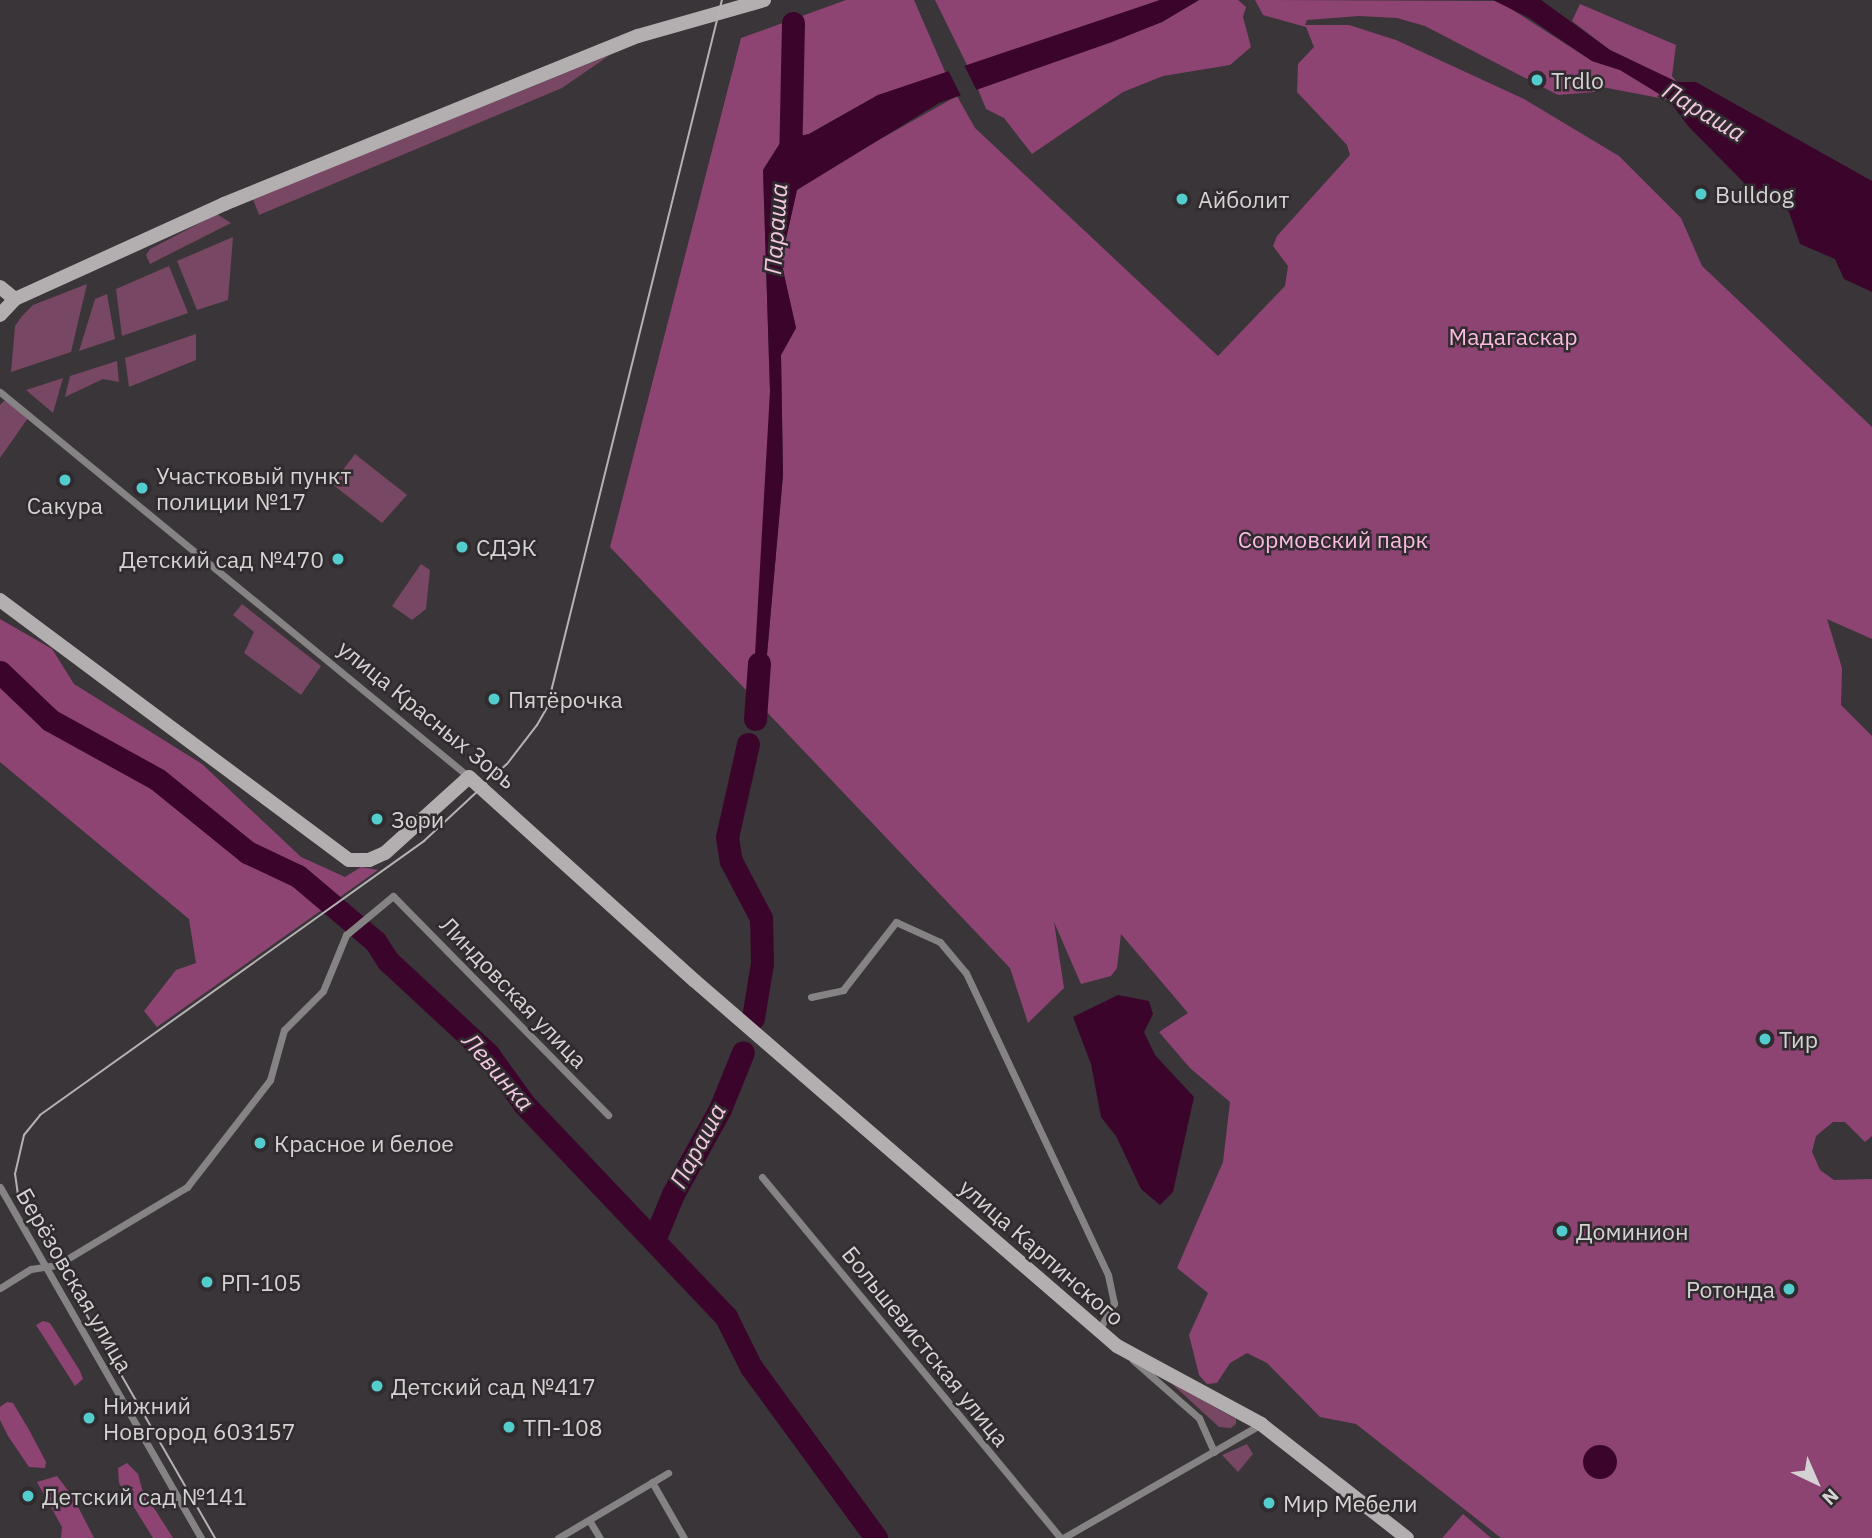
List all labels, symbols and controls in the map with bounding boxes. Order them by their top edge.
place label: Trdlo [1551,66,1604,94]
marker: Trdlo [1529,72,1545,88]
water label: Параша [1657,76,1751,148]
place label: Bulldog [1715,180,1794,208]
water label: Параша [758,182,794,276]
place label: Айболит [1198,185,1289,213]
marker: Bulldog [1693,186,1709,202]
marker: Айболит [1172,189,1192,209]
park label: Мадагаскар [1448,322,1578,350]
place label: Участковый пункт полиции №17 [156,461,351,515]
marker: Сакура [57,472,73,488]
marker: Участковый пункт полиции №17 [134,480,150,496]
place label: Сакура [27,491,103,519]
park label: Сормовский парк [1238,525,1428,553]
place label: СДЭК [476,533,537,561]
marker: СДЭК [454,539,470,555]
place label: Детский сад №470 [119,545,324,573]
marker: Детский сад №470 [330,551,346,567]
street label: улица Красных Зорь [333,634,521,794]
place label: Пятёрочка [508,685,623,713]
marker: Пятёрочка [486,691,502,707]
place label: Зори [391,805,444,833]
marker: Зори [369,811,385,827]
street label: Линдовская улица [435,911,593,1073]
place label: Тир [1779,1025,1818,1053]
water label: Левинка [456,1027,540,1117]
marker: Тир [1757,1031,1773,1047]
water label: Параша [664,1099,732,1193]
place label: Красное и белое [274,1129,454,1157]
marker: Красное и белое [252,1135,268,1151]
street label: улица Карпинского [954,1173,1130,1331]
street label: Берёзовская улица [11,1183,139,1377]
place label: Доминион [1576,1217,1688,1245]
marker: Доминион [1554,1223,1570,1239]
street label: Большевистская улица [837,1240,1015,1452]
place label: РП-105 [221,1268,301,1296]
marker: РП-105 [199,1274,215,1290]
place label: Ротонда [1686,1275,1775,1303]
marker: Ротонда [1781,1281,1797,1297]
place label: Детский сад №417 [391,1372,596,1400]
marker: Детский сад №417 [369,1378,385,1394]
place label: Нижний Новгород 603157 [103,1391,296,1445]
marker: Нижний Новгород 603157 [81,1410,97,1426]
place label: ТП-108 [523,1413,603,1441]
marker: ТП-108 [501,1419,517,1435]
north arrow [1781,1447,1851,1517]
place label: Детский сад №141 [42,1482,247,1510]
text: N [1817,1484,1844,1511]
marker: Детский сад №141 [20,1488,36,1504]
place label: Мир Мебели [1283,1489,1418,1517]
marker: Мир Мебели [1261,1495,1277,1511]

